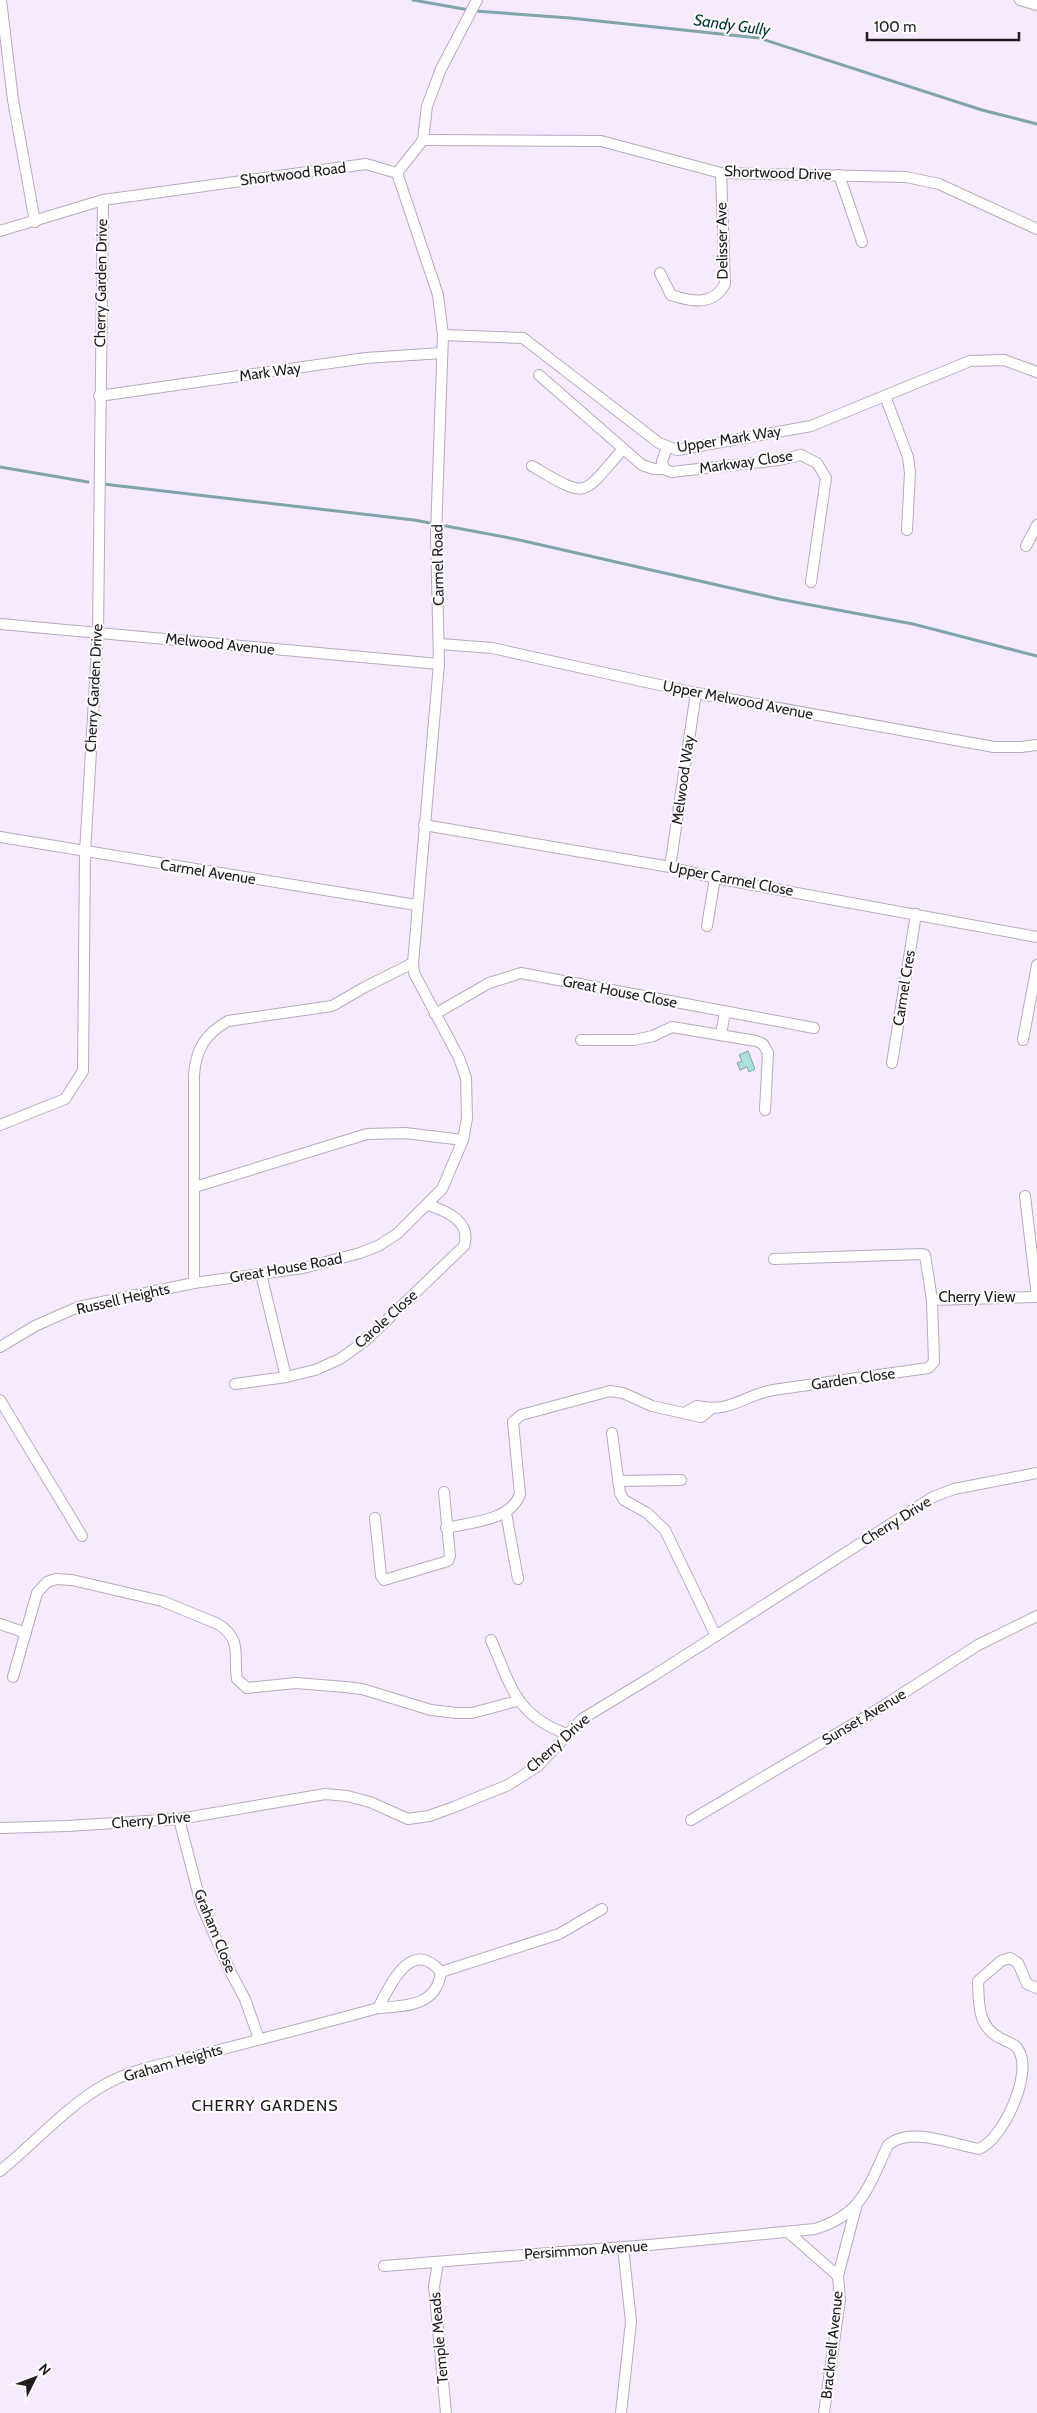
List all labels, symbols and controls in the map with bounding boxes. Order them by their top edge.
water label: Sandy Gully [693,10,772,40]
scale bar [867,10,1020,42]
text: 100 m [874,18,916,36]
street label: Shortwood Road [239,159,347,189]
street label: Shortwood Drive [724,162,832,184]
street label: Delisser Ave [712,202,732,280]
street label: Cherry Garden Drive [91,218,111,348]
street label: Mark Way [238,359,302,385]
street label: Upper Mark Way [676,422,783,456]
street label: Markway Close [698,446,794,477]
street label: Carmel Road [428,524,448,606]
street label: Cherry Garden Drive [82,623,106,753]
street label: Melwood Avenue [165,629,276,659]
street label: Upper Melwood Avenue [661,677,815,723]
street label: Melwood Way [668,734,698,826]
street label: Carmel Avenue [159,856,257,888]
street label: Upper Carmel Close [667,858,795,900]
street label: Carmel Cres [889,949,919,1027]
street label: Great House Close [561,972,679,1012]
street label: Great House Road [228,1249,344,1287]
street label: Russell Heights [75,1280,171,1318]
street label: Carole Close [351,1286,421,1352]
street label: Cherry View [938,1288,1016,1306]
street label: Garden Close [810,1364,896,1394]
street label: Cherry Drive [858,1492,935,1550]
street label: Sunset Avenue [819,1685,910,1749]
street label: Cherry Drive [523,1710,594,1776]
street label: Cherry Drive [111,1808,192,1832]
street label: Graham Close [190,1887,240,1976]
street label: Graham Heights [122,2040,224,2086]
district label: CHERRY GARDENS [191,2096,339,2115]
street label: Persimmon Avenue [523,2237,649,2263]
street label: Bracknell Avenue [817,2290,847,2400]
street label: Temple Meads [426,2291,452,2385]
north arrow [10,2353,60,2403]
text: N [35,2360,55,2379]

